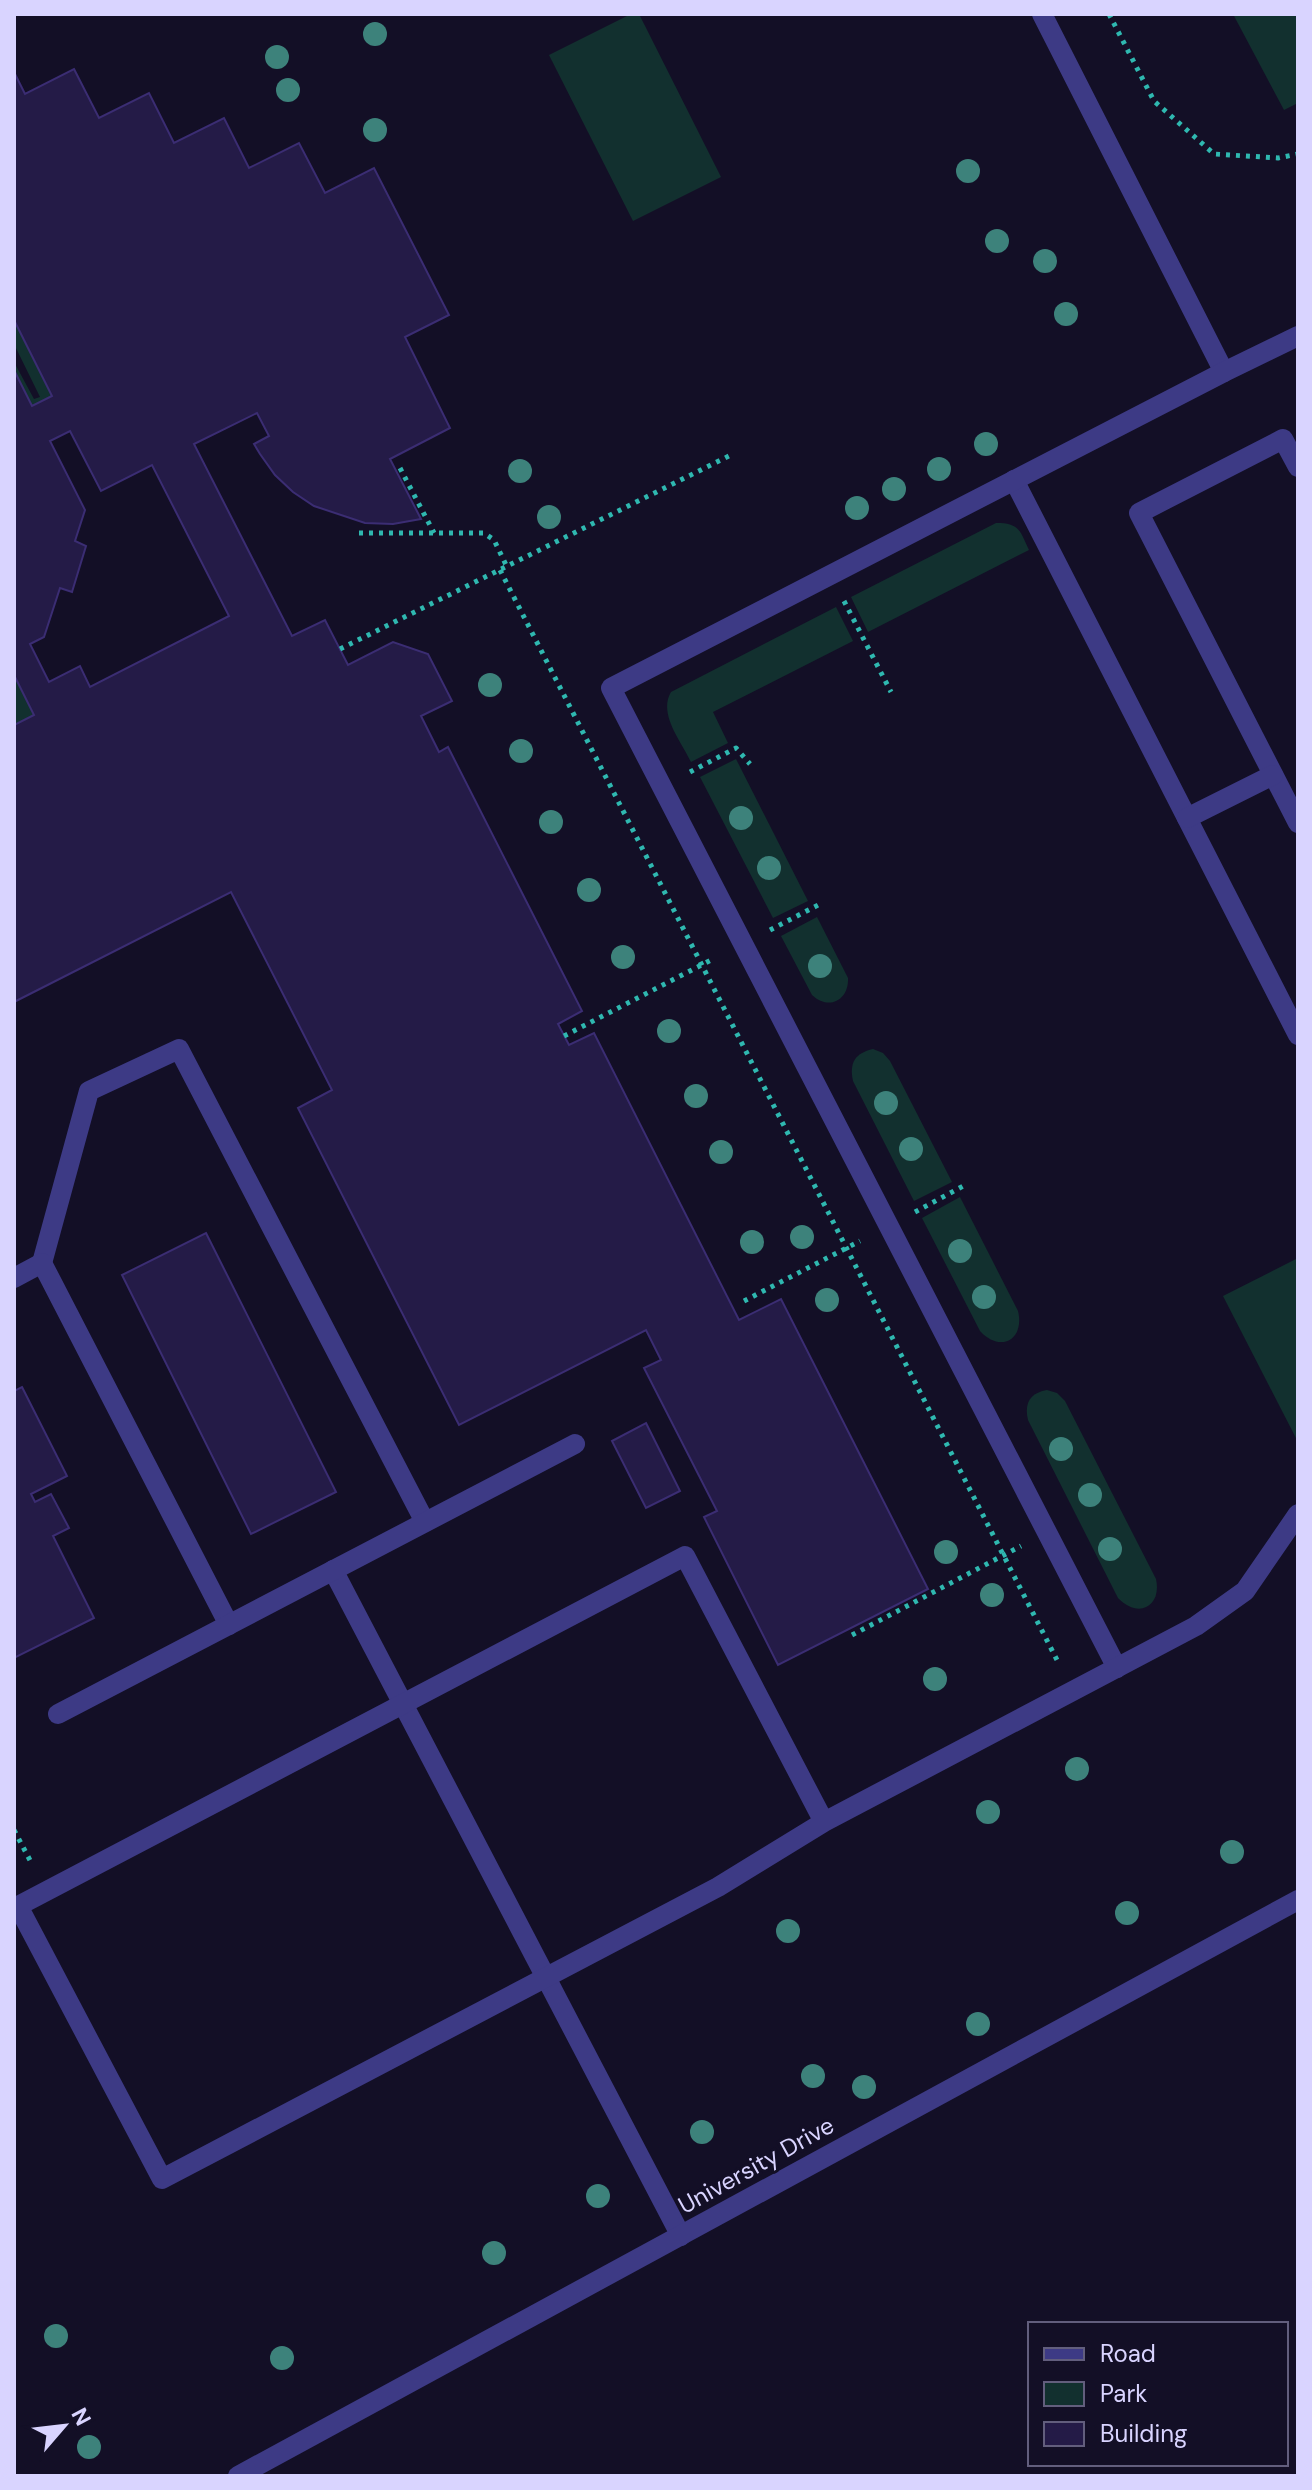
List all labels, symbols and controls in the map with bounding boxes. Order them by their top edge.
street label: University Drive [673,2109,839,2221]
legend [1028,2322,1288,2466]
text: Road [1100,2338,1156,2369]
text: Park [1100,2378,1147,2409]
north arrow [24,2386,104,2466]
text: N [65,2403,98,2431]
text: Building [1100,2418,1187,2449]

